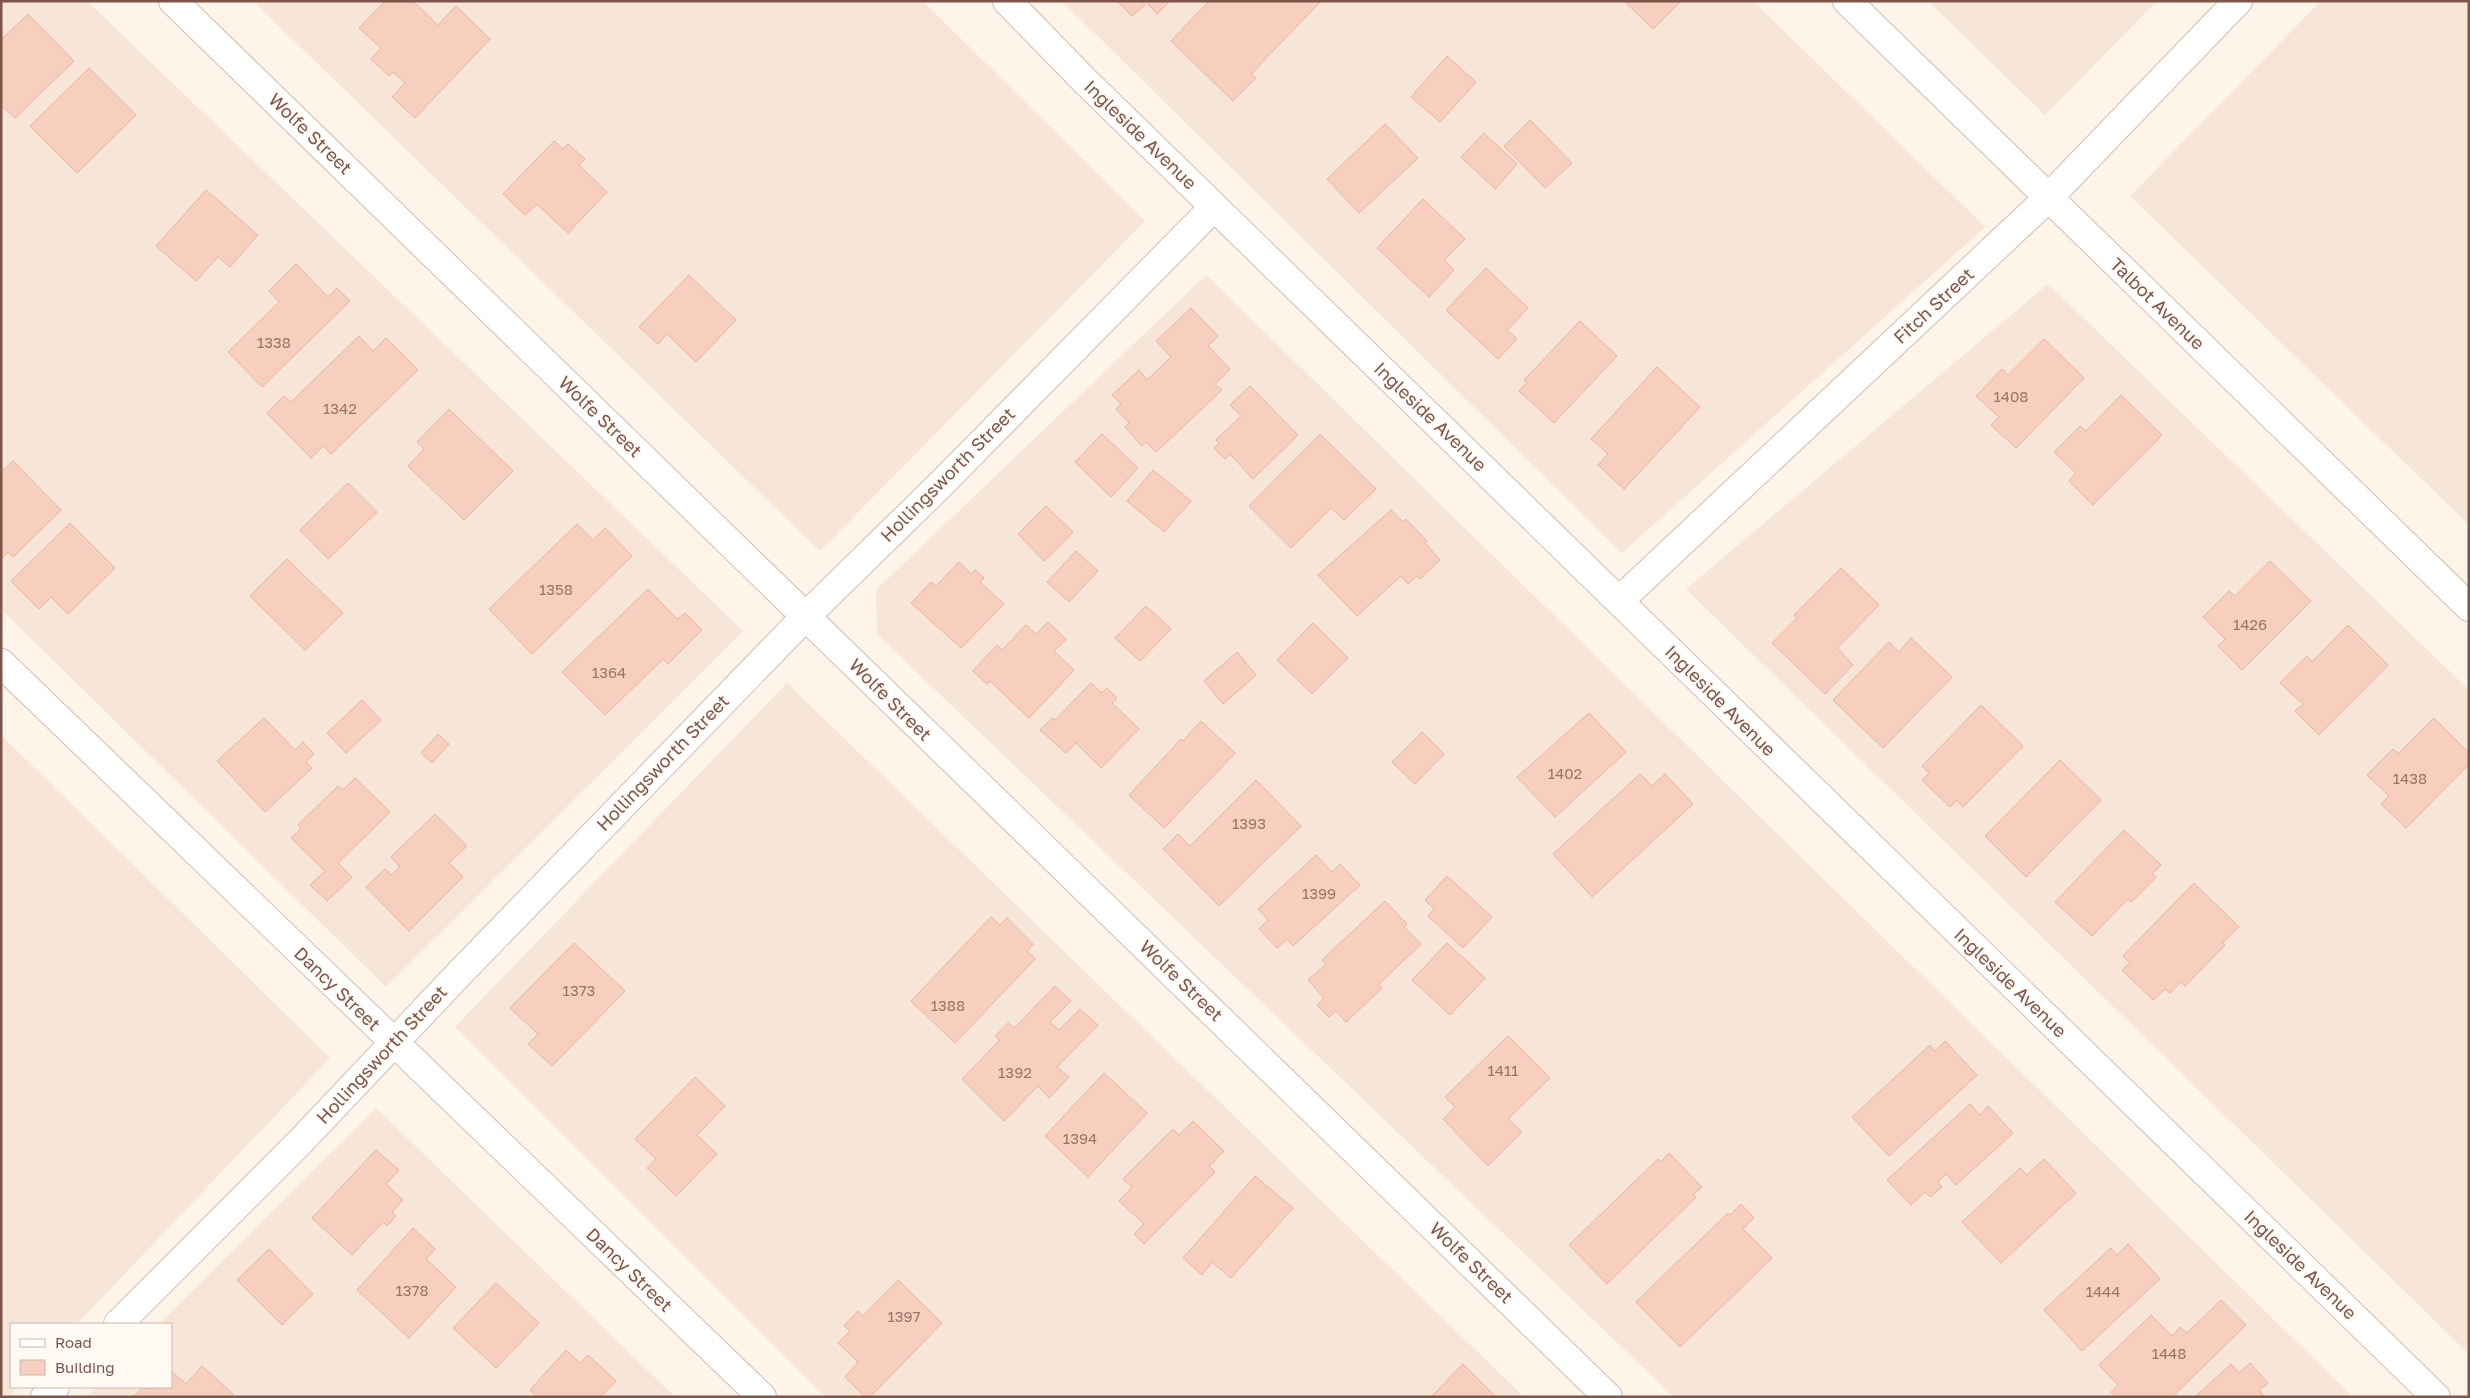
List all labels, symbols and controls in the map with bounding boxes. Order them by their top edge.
street label: Ingleside Avenue [1080,75,1201,194]
street label: Wolfe Street [264,88,357,178]
street label: Talbot Avenue [2106,253,2209,354]
street label: Fitch Street [1889,263,1978,348]
house number: 1338 [257,333,291,351]
street label: Ingleside Avenue [1370,357,1491,476]
street label: Wolfe Street [554,371,647,461]
house number: 1408 [1994,387,2028,405]
house number: 1342 [323,399,357,417]
street label: Hollingsworth Street [875,402,1019,546]
house number: 1358 [539,580,573,598]
house number: 1426 [2233,615,2267,633]
street label: Ingleside Avenue [1661,640,1781,760]
street label: Wolfe Street [845,654,936,745]
house number: 1364 [592,663,626,681]
street label: Hollingsworth Street [591,690,733,835]
house number: 1402 [1548,764,1582,782]
house number: 1438 [2393,769,2427,787]
house number: 1393 [1232,814,1266,832]
house number: 1399 [1302,884,1336,902]
street label: Ingleside Avenue [1950,923,2071,1042]
street label: Wolfe Street [1135,935,1228,1025]
street label: Dancy Street [290,942,385,1035]
street label: Hollingsworth Street [311,981,451,1128]
house number: 1373 [563,981,595,999]
house number: 1388 [931,996,965,1014]
house number: 1411 [1488,1061,1518,1079]
house number: 1392 [998,1063,1032,1081]
house number: 1394 [1063,1129,1097,1147]
street label: Ingleside Avenue [2240,1205,2361,1324]
street label: Wolfe Street [1425,1217,1518,1307]
street label: Dancy Street [582,1223,677,1316]
house number: 1378 [395,1281,429,1299]
house number: 1444 [2086,1282,2120,1300]
house number: 1397 [887,1307,921,1325]
legend [10,1323,172,1388]
text: Road [55,1333,92,1351]
house number: 1448 [2152,1344,2186,1362]
text: Building [55,1358,115,1376]

